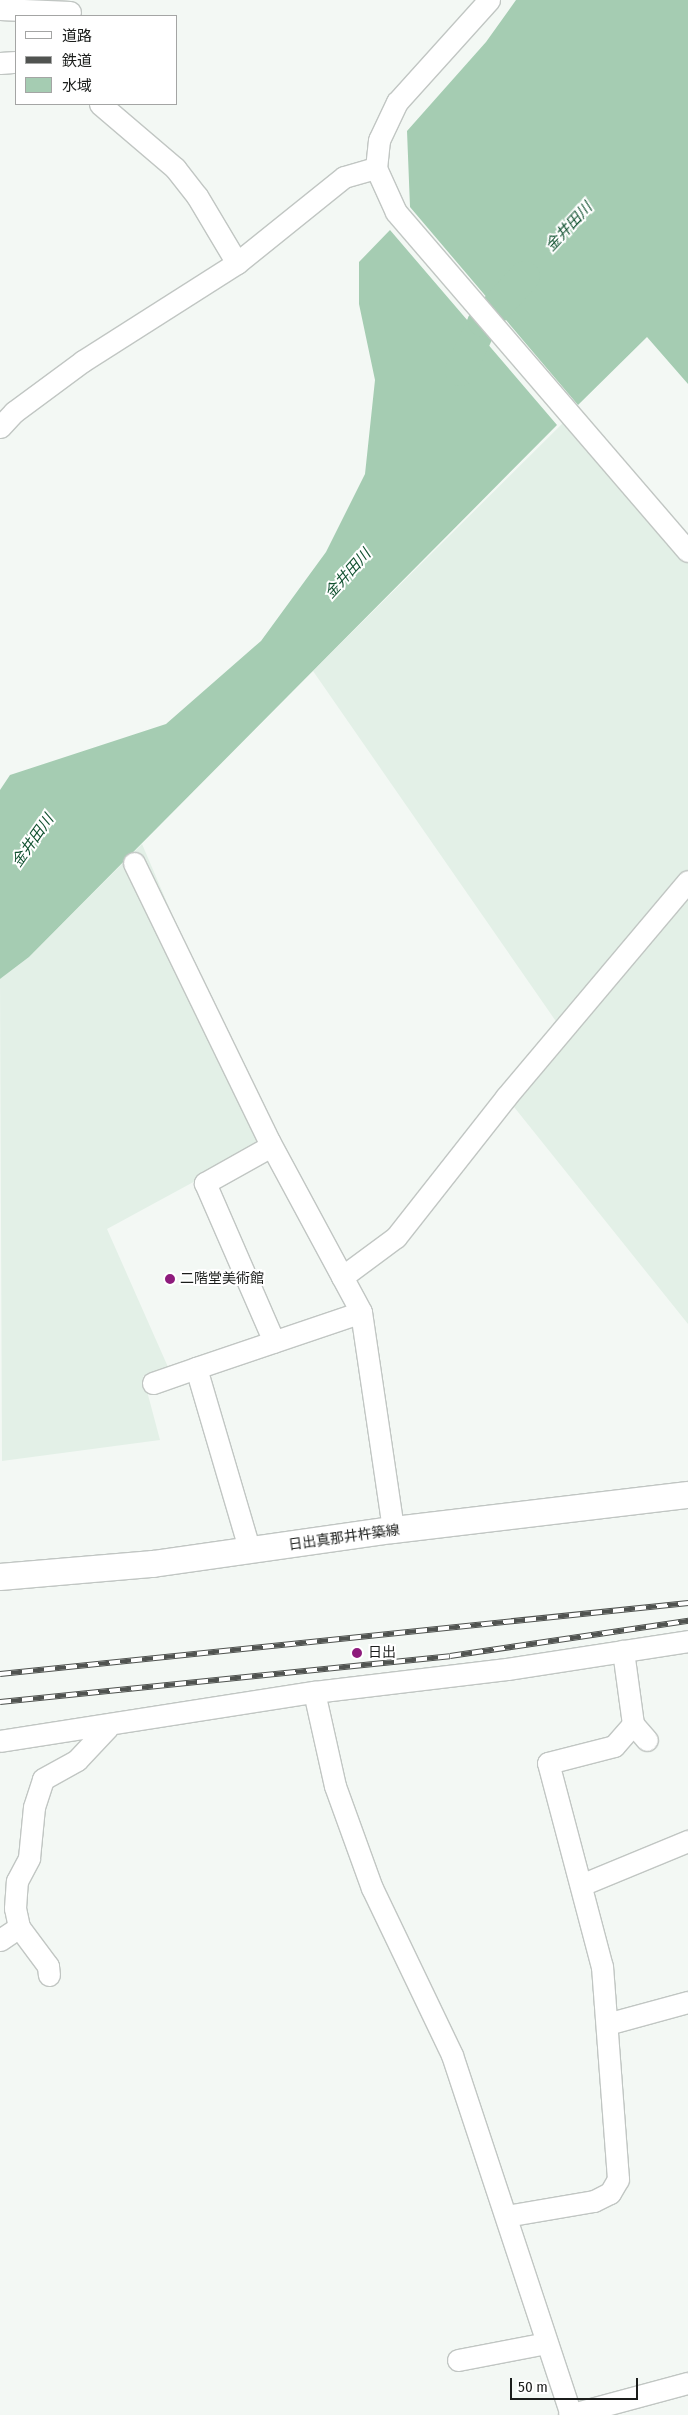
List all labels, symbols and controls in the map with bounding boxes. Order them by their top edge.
legend [15,15,178,105]
text: 道路 [62,27,92,45]
text: 鉄道 [62,52,92,70]
text: 水域 [62,77,92,95]
water label: 金井田川 [542,199,596,255]
water label: 金井田川 [321,546,375,602]
water label: 金井田川 [8,811,58,871]
place label: 二階堂美術館 [180,1271,264,1287]
marker: 二階堂美術館 [164,1273,176,1285]
street label: 日出真那井杵築線 [287,1522,401,1554]
place label: 日出 [368,1645,396,1661]
marker: 日出 [350,1646,364,1660]
scale bar [513,2368,640,2400]
text: 50 m [518,2378,548,2396]

